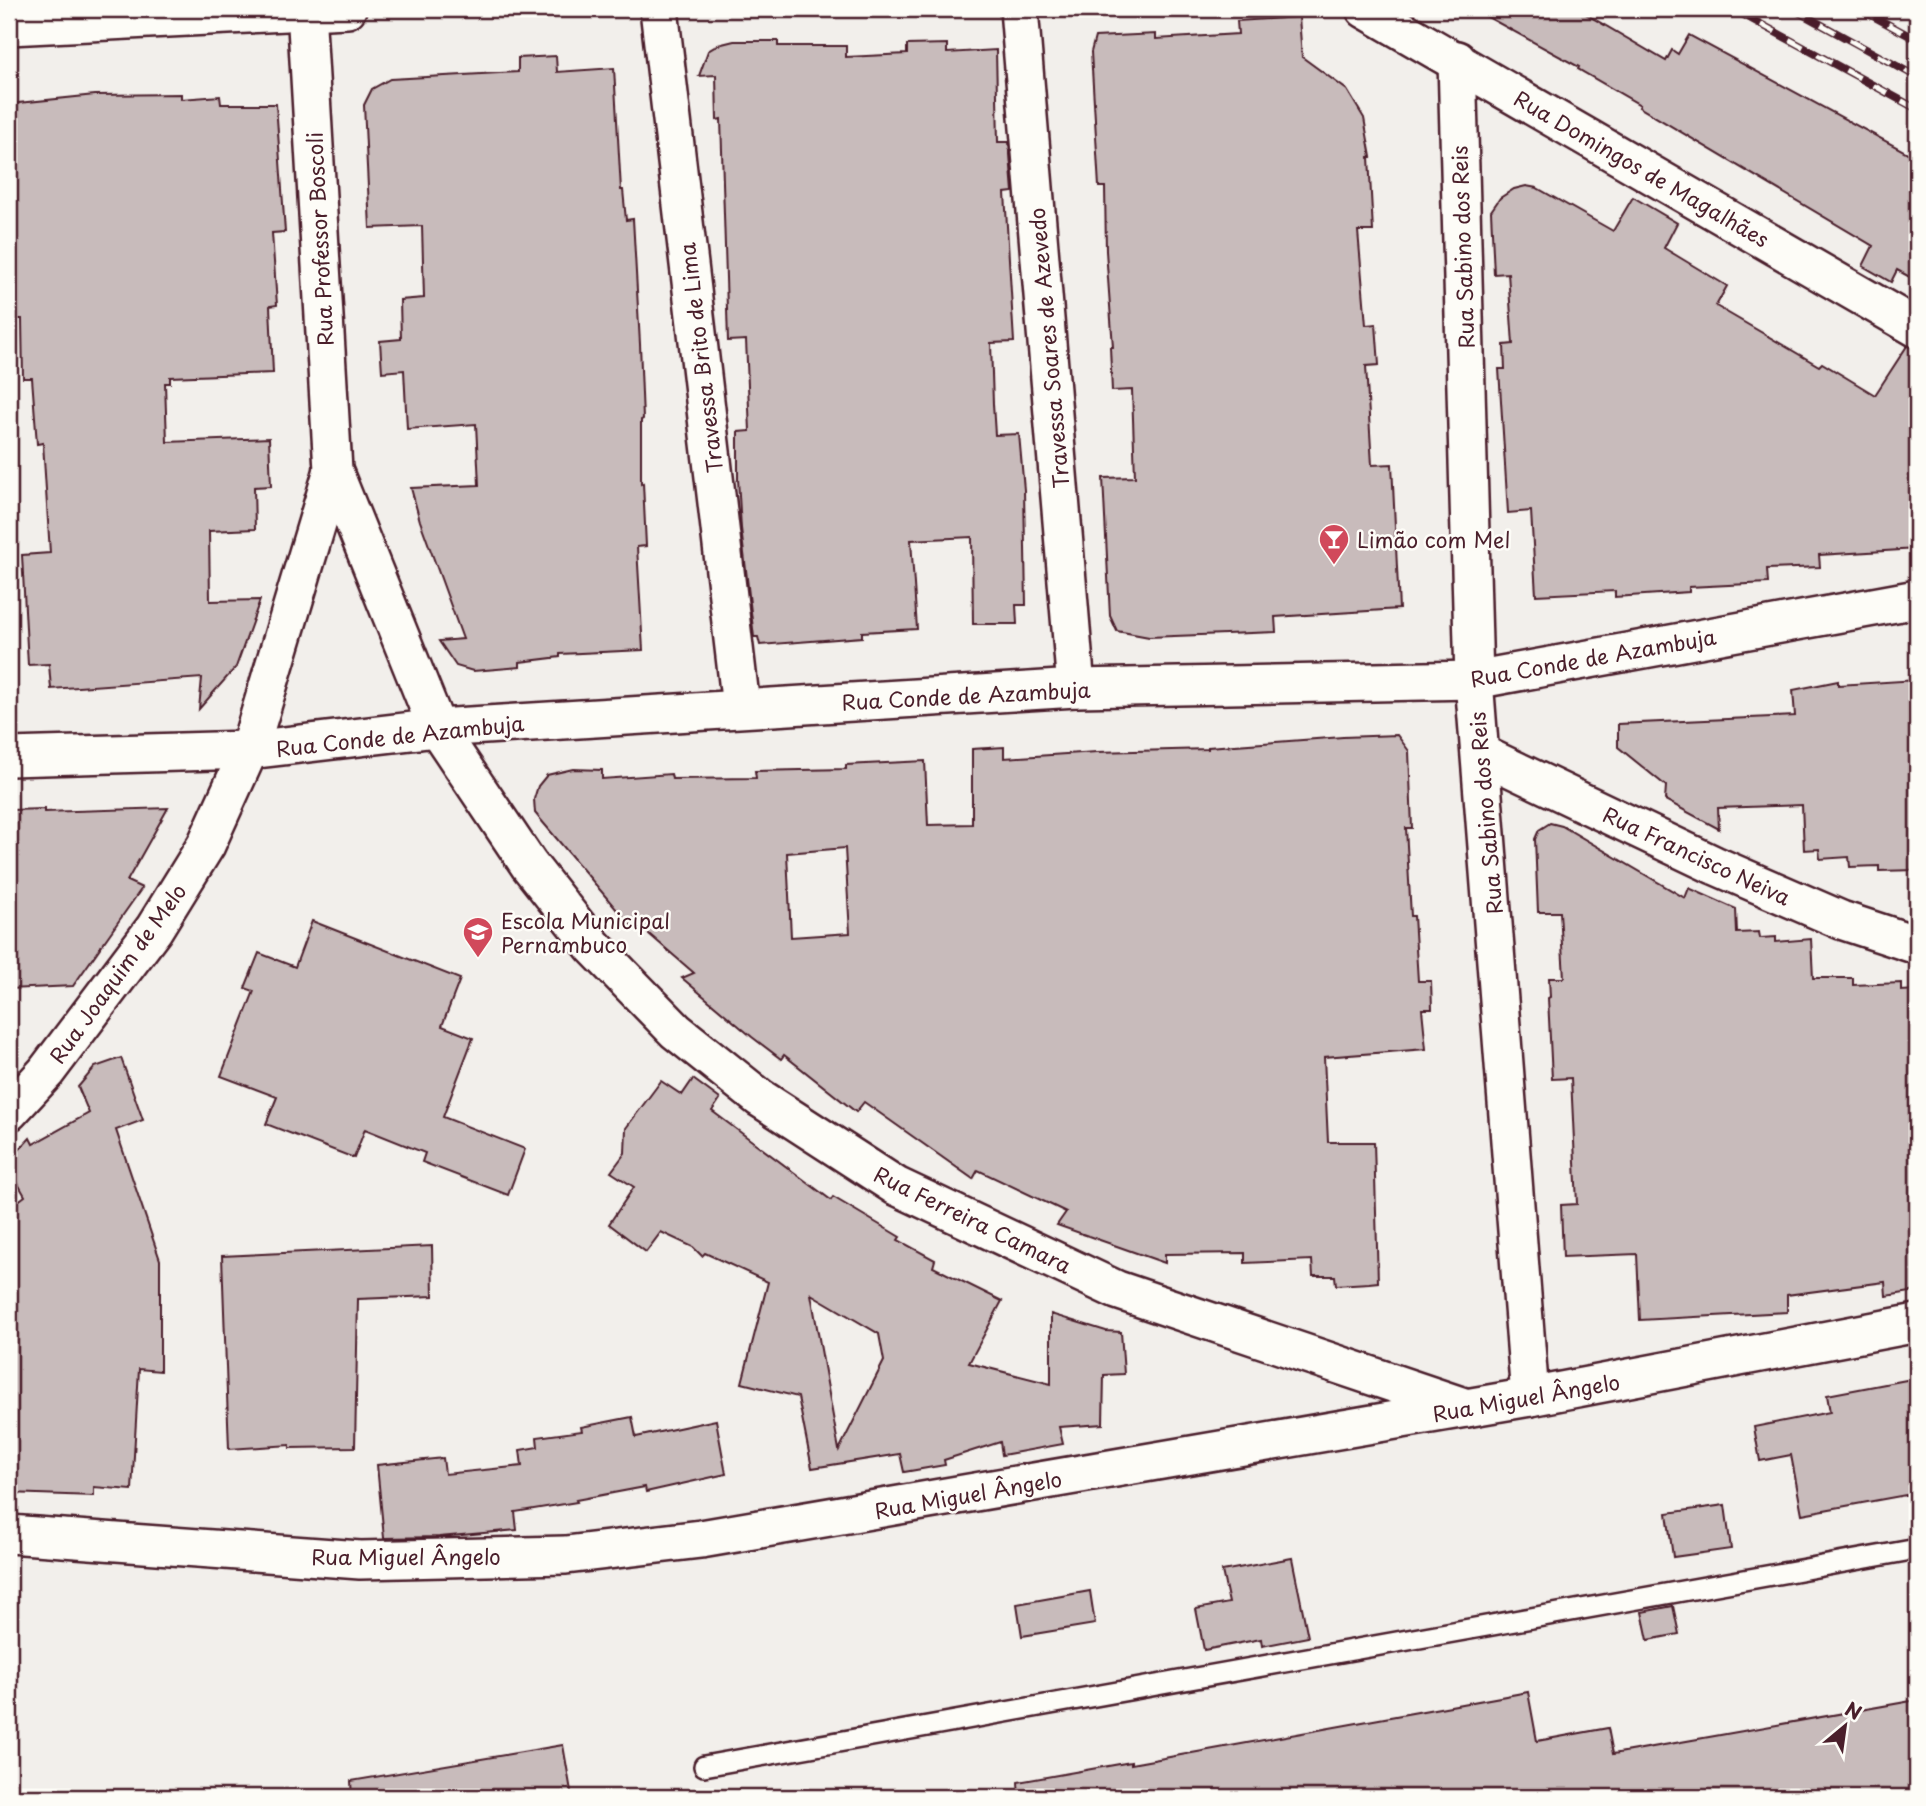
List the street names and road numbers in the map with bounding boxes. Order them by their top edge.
street label: Rua Domingos de Magalhães [1509,82,1775,254]
street label: Rua Professor Boscoli [297,131,341,347]
street label: Rua Sabino dos Reis [1442,145,1482,349]
street label: Travessa Soares de Azevedo [1020,206,1076,490]
street label: Travessa Brito de Lima [670,240,730,475]
street label: Rua Conde de Azambuja [1468,620,1718,694]
street label: Rua Conde de Azambuja [841,673,1091,717]
street label: Rua Conde de Azambuja [274,706,526,764]
street label: Rua Sabino dos Reis [1460,710,1510,916]
street label: Rua Francisco Neiva [1598,797,1797,913]
street label: Rua Joaquim de Melo [41,876,193,1070]
street label: Rua Ferreira Camara [869,1157,1078,1281]
street label: Rua Miguel Ângelo [1430,1365,1622,1429]
street label: Rua Miguel Ângelo [872,1462,1064,1526]
street label: Rua Miguel Ângelo [311,1540,501,1572]

